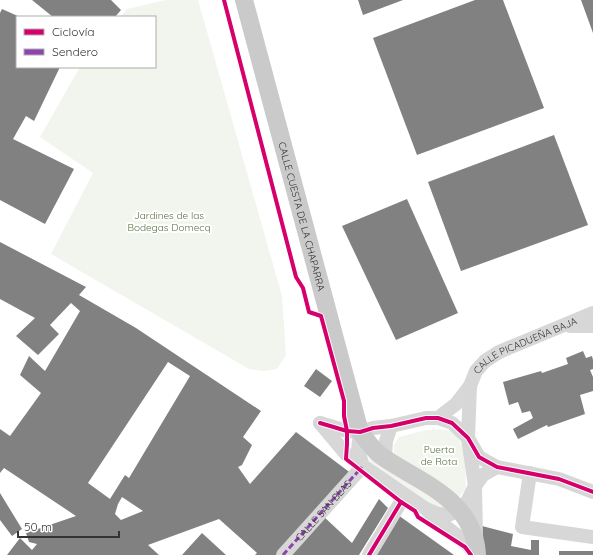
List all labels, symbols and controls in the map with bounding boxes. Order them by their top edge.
legend [16,16,156,68]
text: Ciclovía [52,24,95,39]
text: Sendero [52,44,98,59]
street label: CALLE CUESTA DE LA CHAPARRA [276,140,328,293]
park label: Jardines de las Bodegas Domecq [127,209,211,234]
street label: CALLE PICADUEÑA BAJA [470,314,579,376]
park label: Puerta de Rota [421,443,457,468]
street label: CALLE SAN BLAS [292,477,354,544]
scale bar [18,513,119,539]
text: 50 m [24,519,52,534]

